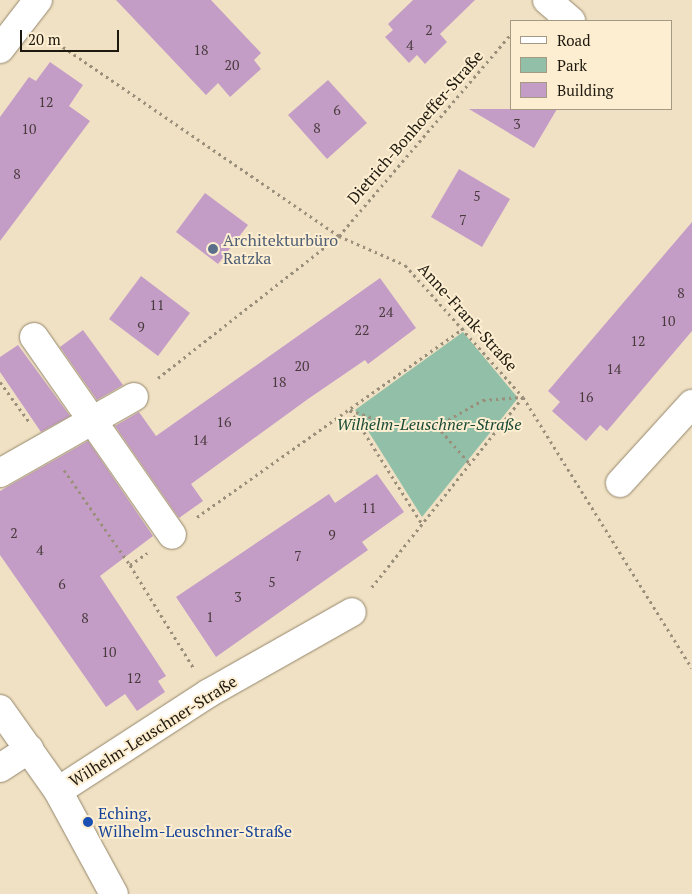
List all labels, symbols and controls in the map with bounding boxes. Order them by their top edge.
scale bar [22,20,121,52]
legend [510,20,672,110]
house number: 2 [425,22,433,38]
text: 20 m [28,29,61,49]
text: Road [557,30,590,50]
house number: 4 [406,37,414,53]
house number: 18 [194,42,208,58]
street label: Dietrich-Bonhoeffer-Straße [343,46,487,208]
text: Park [557,55,587,75]
house number: 20 [225,57,239,73]
text: Building [557,80,614,100]
house number: 12 [39,94,53,110]
house number: 6 [333,102,341,118]
house number: 3 [513,116,521,132]
house number: 8 [313,120,321,136]
house number: 10 [22,121,36,137]
house number: 8 [13,166,21,182]
house number: 5 [473,188,481,204]
house number: 7 [459,212,467,228]
place label: Architekturbüro Ratzka [223,230,338,268]
marker: Architekturbüro Ratzka [207,243,219,255]
street label: Anne-Frank-Straße [414,259,522,375]
house number: 8 [677,285,685,301]
house number: 11 [150,297,164,313]
house number: 24 [379,304,393,320]
house number: 10 [661,313,675,329]
house number: 9 [137,319,145,335]
house number: 22 [355,322,369,338]
house number: 12 [631,333,645,349]
house number: 20 [295,358,309,374]
house number: 14 [607,361,621,377]
house number: 18 [272,374,286,390]
house number: 16 [579,389,593,405]
house number: 16 [217,414,231,430]
park label: Wilhelm-Leuschner-Straße [336,414,522,434]
house number: 14 [193,432,207,448]
house number: 11 [362,500,376,516]
house number: 2 [10,525,18,541]
house number: 9 [328,527,336,543]
house number: 4 [36,542,44,558]
house number: 7 [294,548,302,564]
house number: 5 [268,574,276,590]
house number: 6 [58,576,66,592]
house number: 3 [234,589,242,605]
house number: 1 [206,609,214,625]
house number: 8 [81,610,89,626]
house number: 10 [102,644,116,660]
house number: 12 [127,670,141,686]
street label: Wilhelm-Leuschner-Straße [66,671,240,791]
place label: Eching, Wilhelm-Leuschner-Straße [98,803,292,841]
marker: Eching, Wilhelm-Leuschner-Straße [82,816,94,828]

